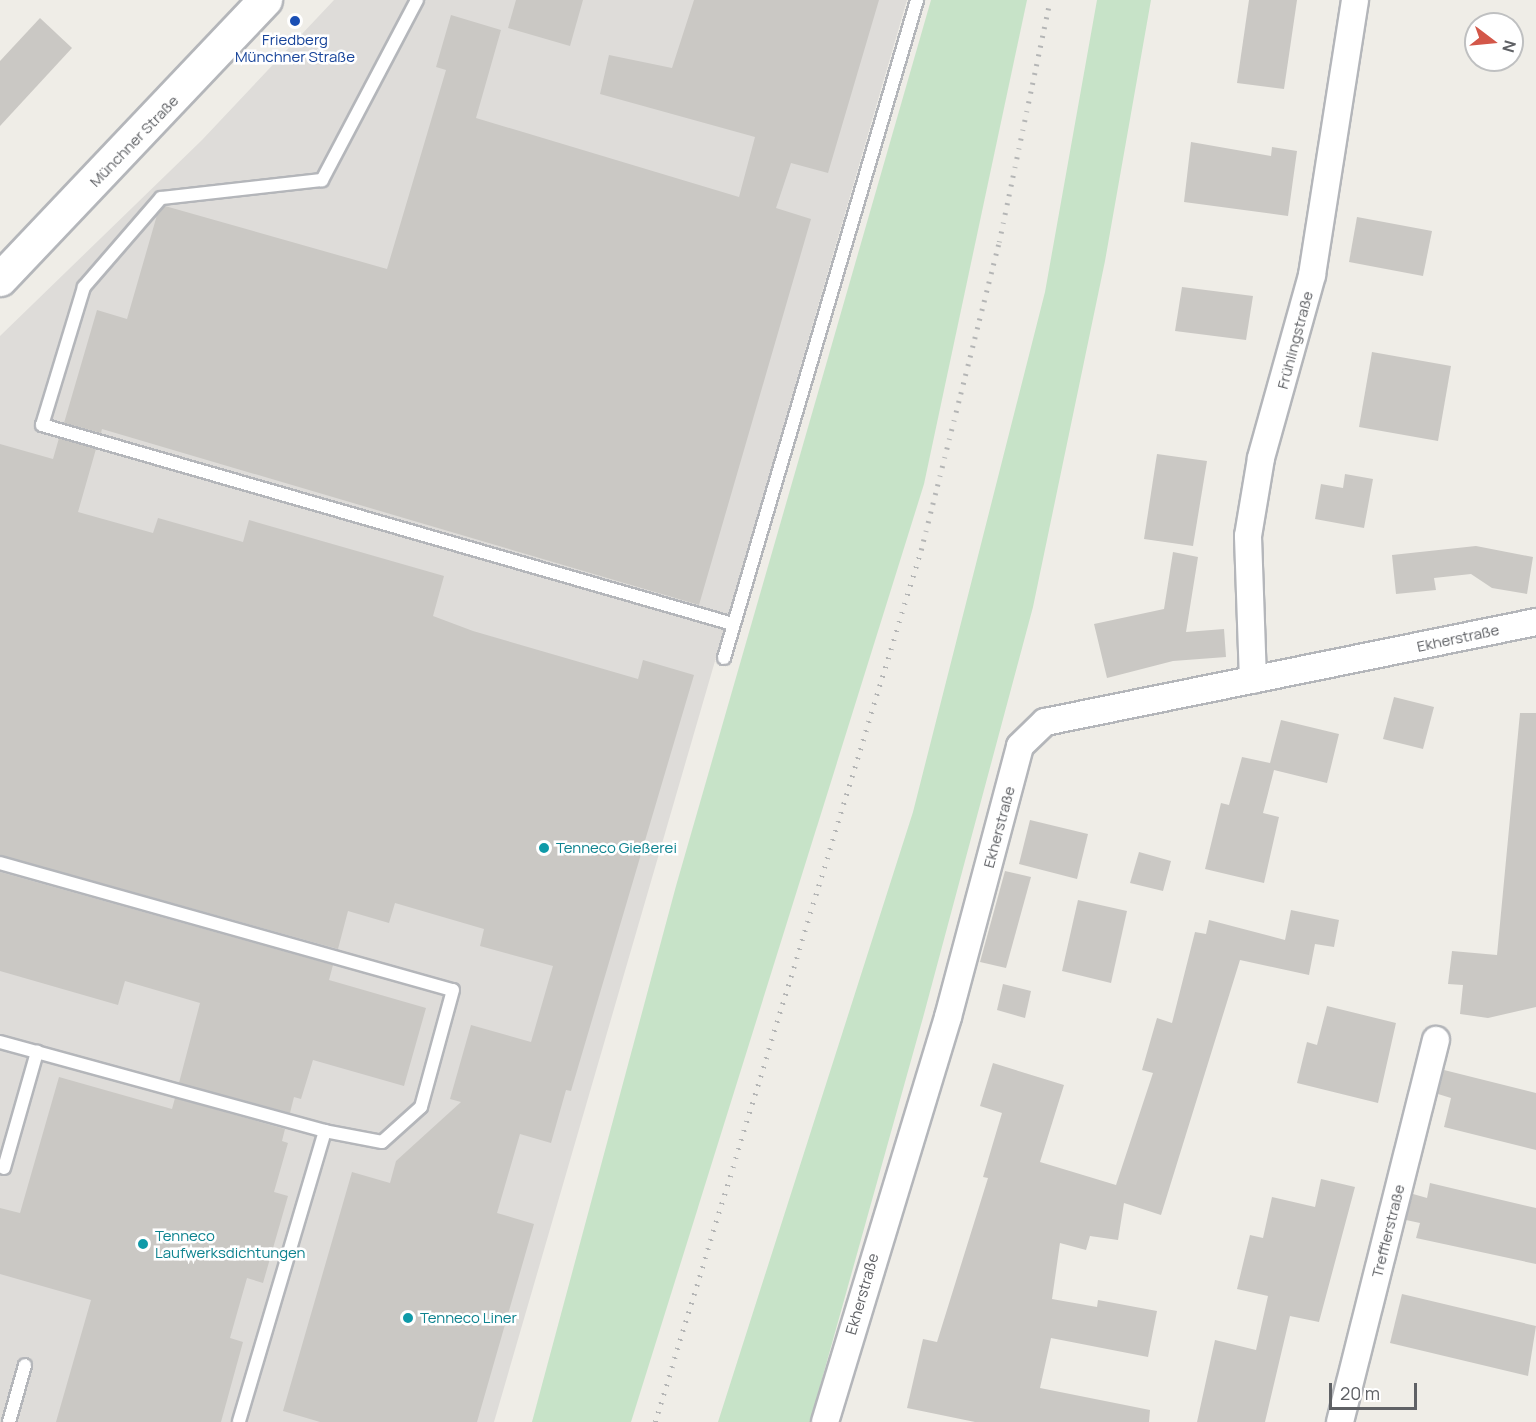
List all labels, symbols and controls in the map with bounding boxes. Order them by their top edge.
north arrow [1464,12,1524,72]
marker: Friedberg Münchner Straße [288,14,302,28]
place label: Friedberg Münchner Straße [235,30,355,65]
text: N [1497,38,1522,55]
street label: Münchner Straße [86,92,182,190]
street label: Frühlingstraße [1273,289,1317,391]
street label: Ekherstraße [1415,620,1501,656]
street label: Ekherstraße [979,784,1019,870]
place label: Tenneco Gießerei [556,839,677,857]
marker: Tenneco Gießerei [537,841,551,855]
street label: Trefflerstraße [1368,1183,1408,1279]
place label: Tenneco Laufwerksdichtungen [155,1226,306,1261]
marker: Tenneco Laufwerksdichtungen [136,1237,150,1251]
street label: Ekherstraße [842,1251,882,1337]
place label: Tenneco Liner [420,1309,517,1327]
marker: Tenneco Liner [401,1311,415,1325]
scale bar [1332,1371,1420,1409]
text: 20 m [1340,1381,1380,1405]

